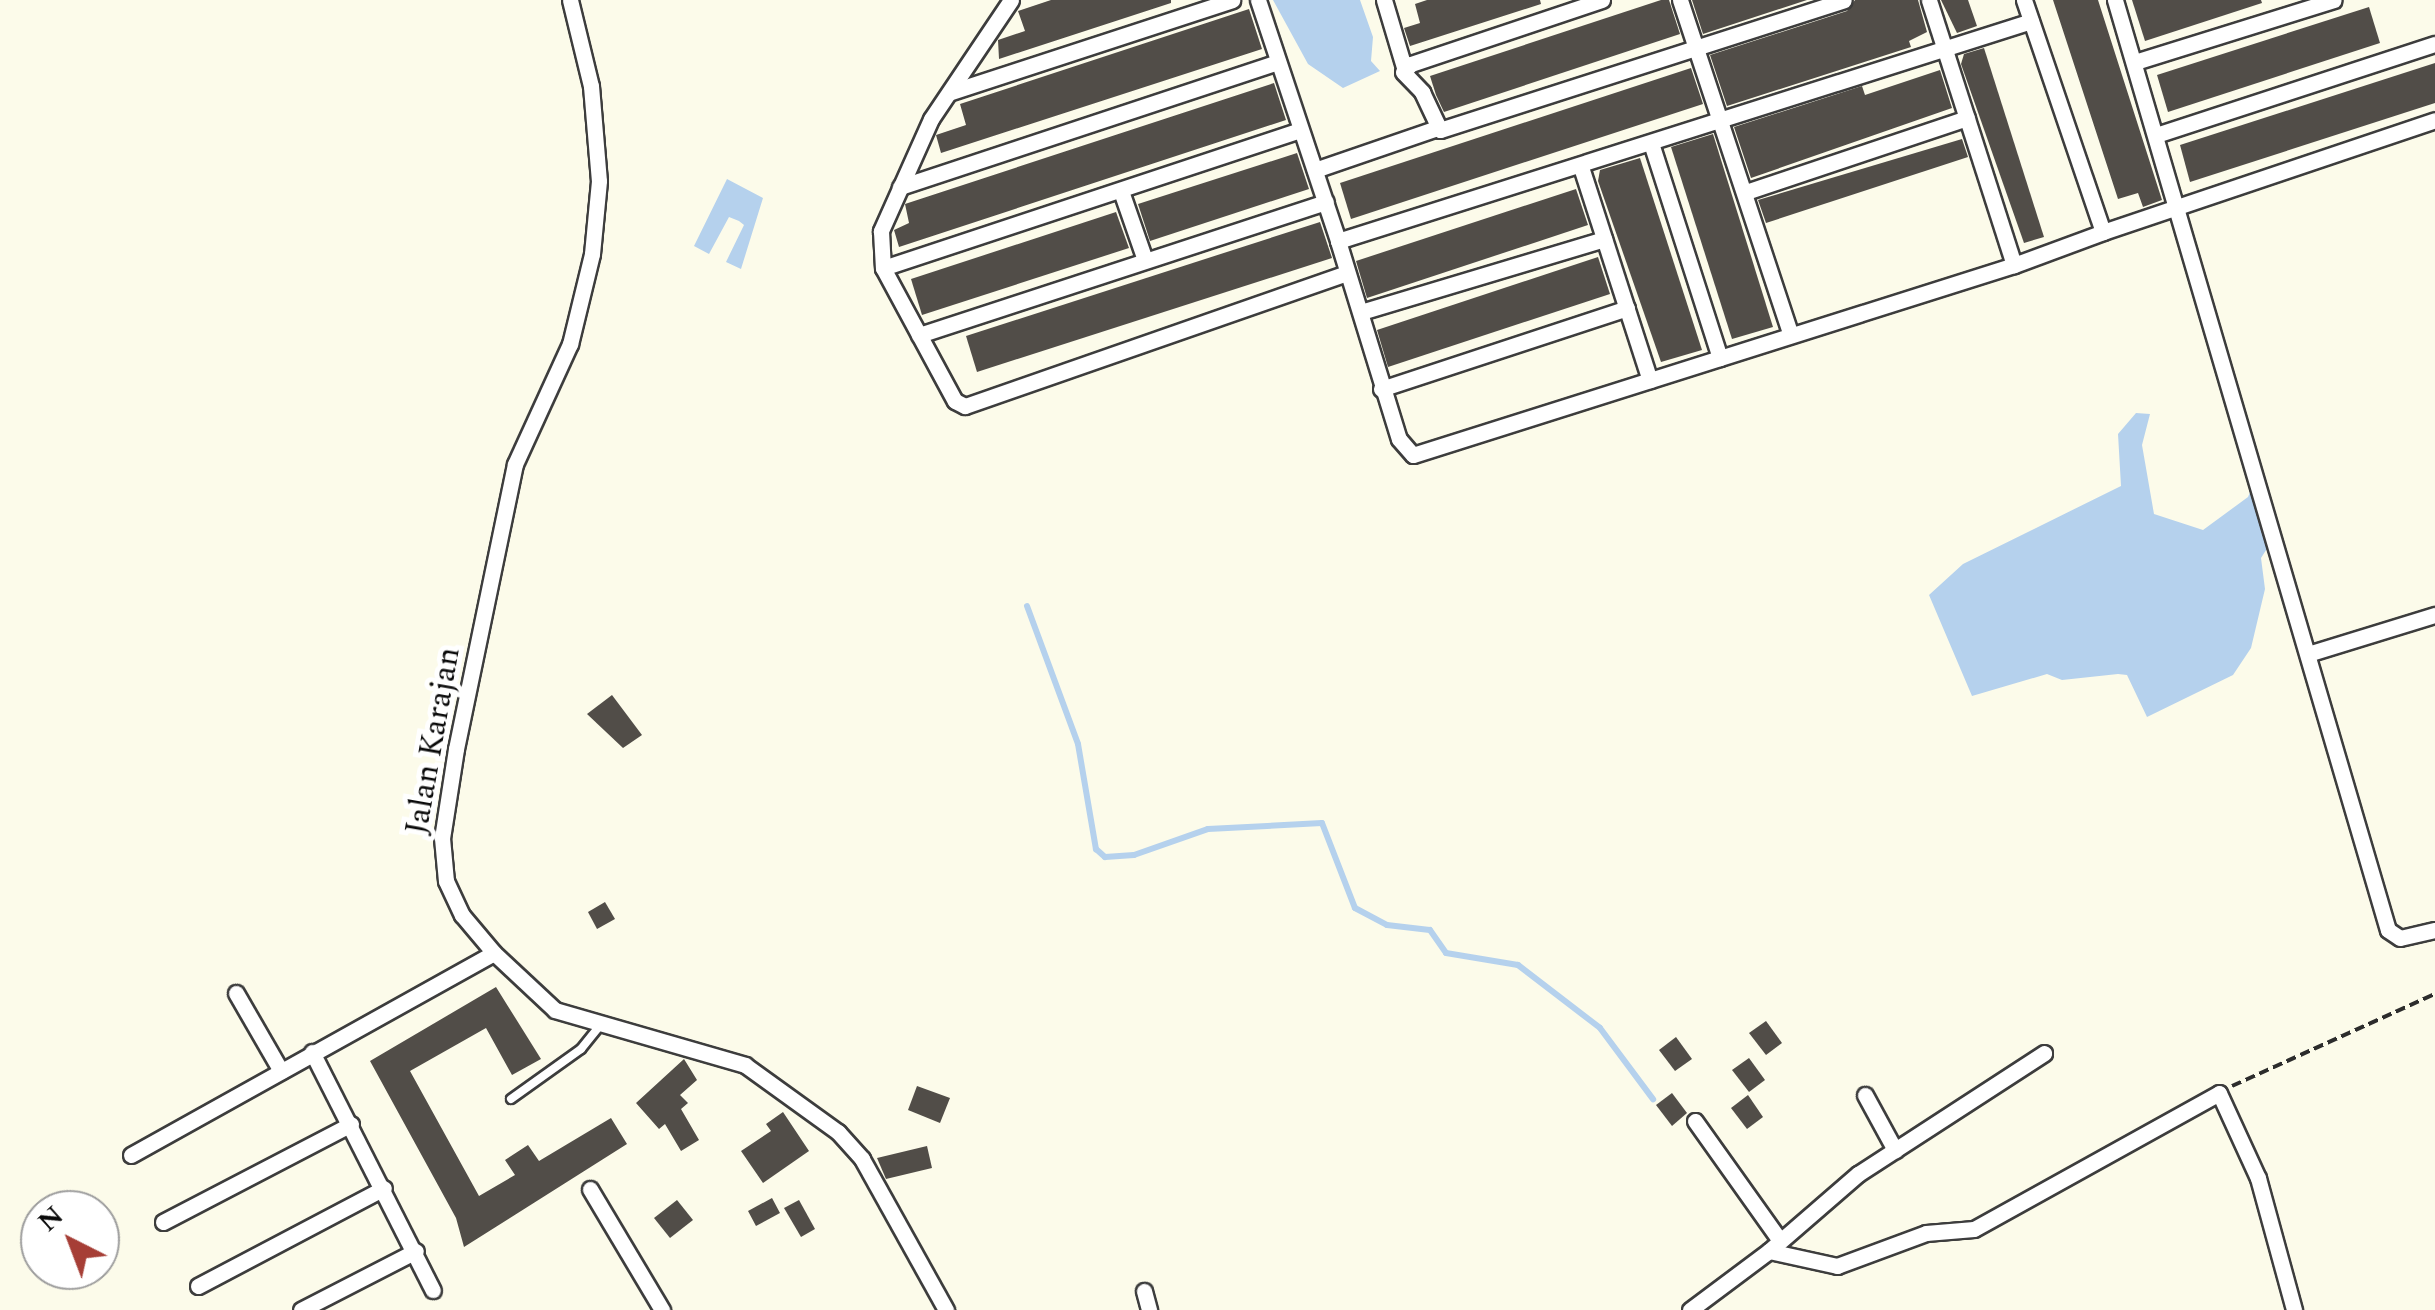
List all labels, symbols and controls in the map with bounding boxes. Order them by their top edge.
street label: Jalan Karajan [399,644,469,838]
north arrow [20,1190,120,1290]
text: N [28,1195,74,1242]

